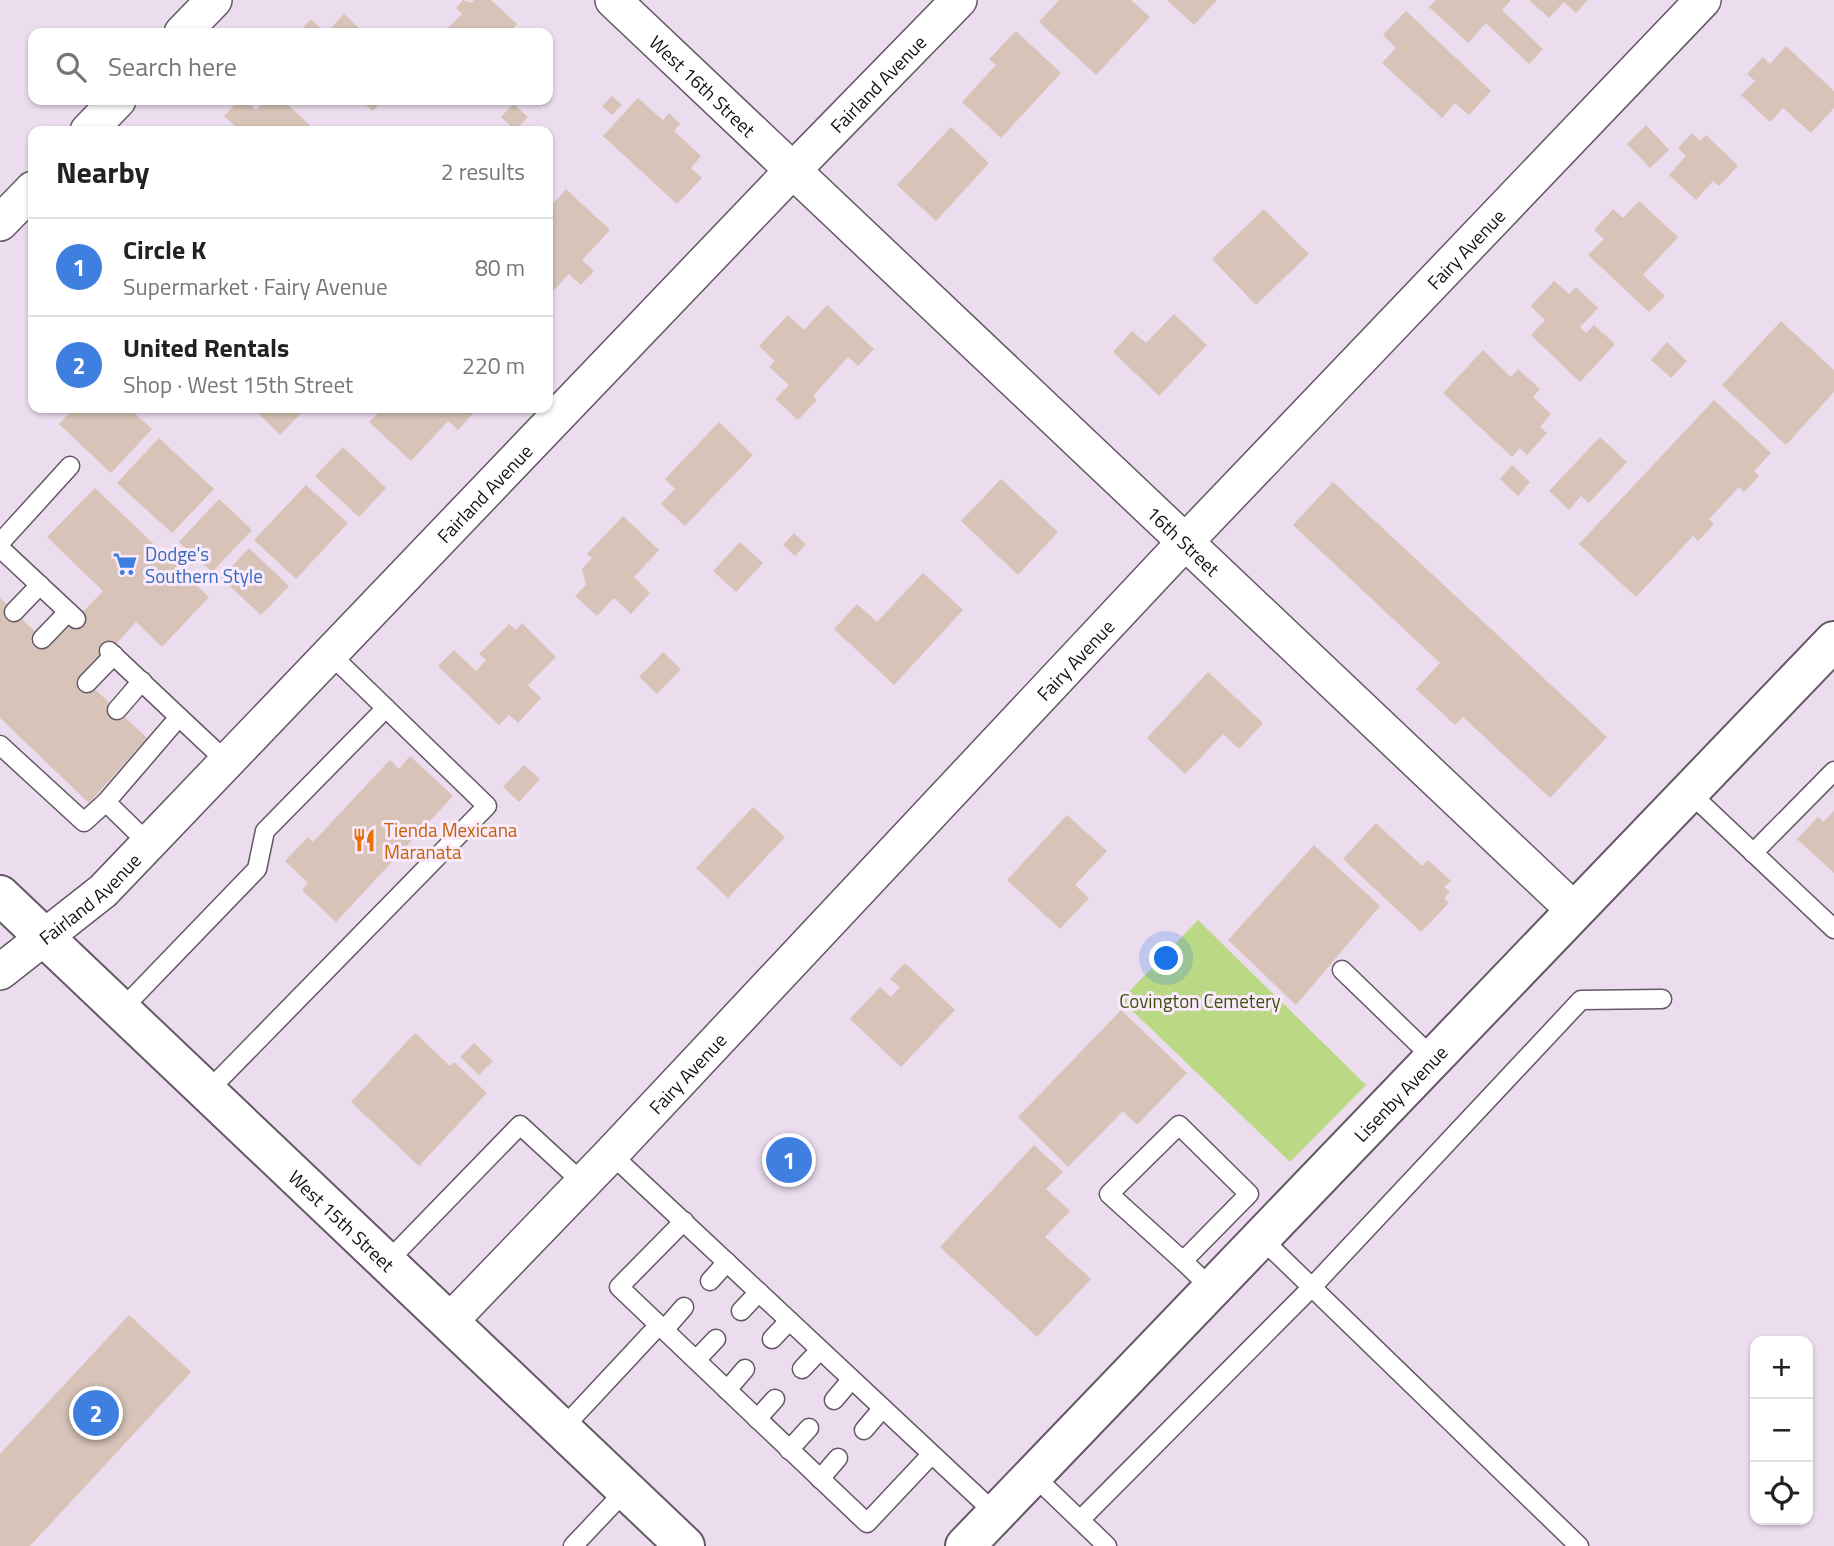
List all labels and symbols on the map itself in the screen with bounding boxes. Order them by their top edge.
street label: West 16th Street [643,28,763,143]
street label: Fairland Avenue [823,28,932,139]
street label: Fairy Avenue [1420,201,1511,296]
street label: Fairland Avenue [429,437,538,549]
street label: 16th Street [1141,499,1227,583]
place label: Dodge's Southern Style [145,539,263,590]
supermarket icon: Dodge's Southern Style [111,550,139,578]
street label: Fairy Avenue [1029,612,1120,707]
place label: Tienda Mexicana Maranata [384,815,518,866]
restaurant icon: Tienda Mexicana Maranata [350,826,378,854]
street label: Fairland Avenue [32,846,147,951]
your location [1149,941,1183,975]
park label: Covington Cemetery [1119,986,1281,1015]
street label: Fairy Avenue [641,1026,733,1120]
street label: Lisenby Avenue [1346,1038,1454,1148]
pin: 1 [766,1134,812,1186]
street label: West 15th Street [282,1162,402,1278]
pin: 2 [73,1387,119,1439]

